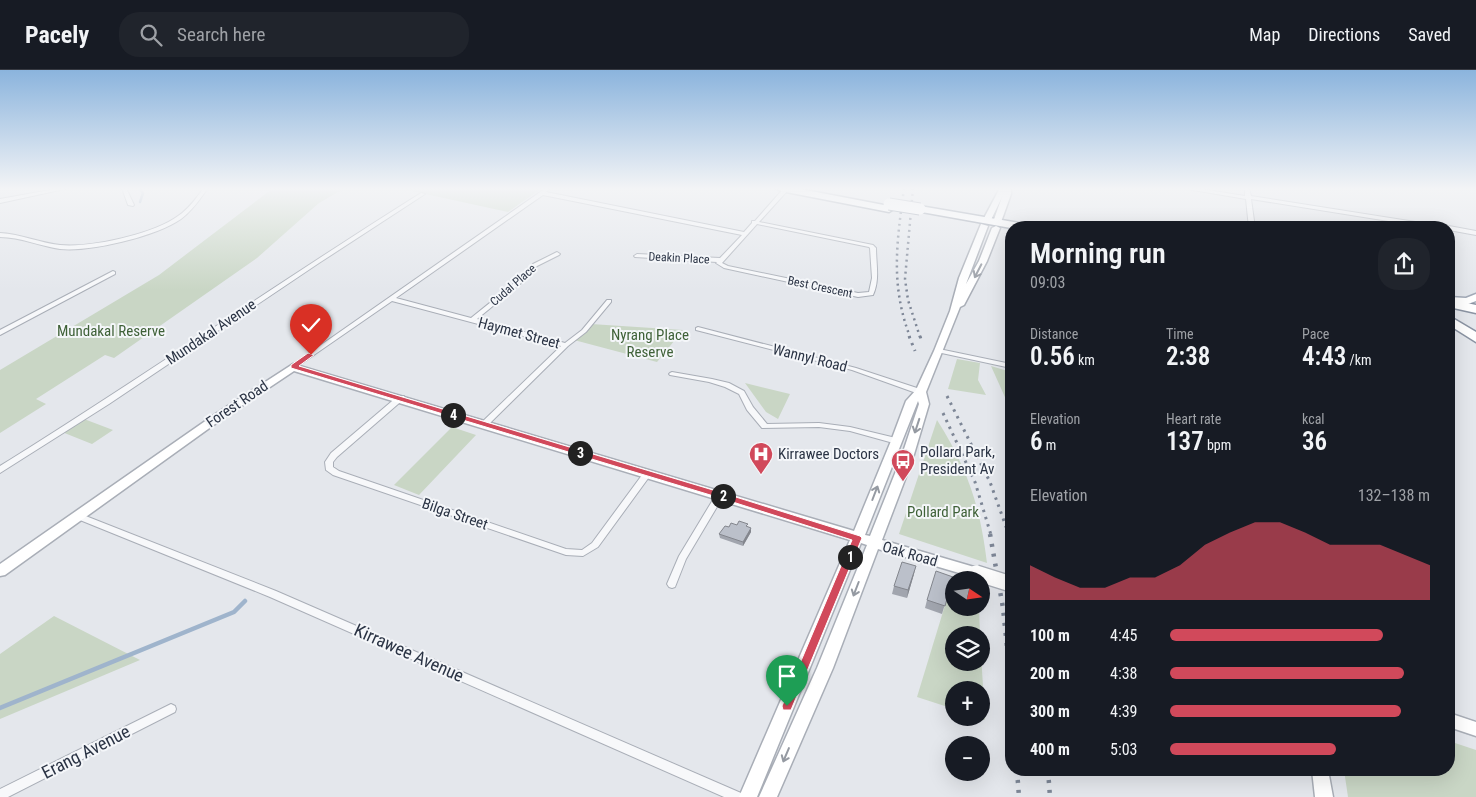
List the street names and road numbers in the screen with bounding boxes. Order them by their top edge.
street label: Deakin Place [648,249,710,267]
street label: Cudal Place [487,261,539,309]
street label: Best Crescent [786,273,854,301]
street label: Mundakal Avenue [163,295,259,369]
street label: Haymet Street [476,313,562,353]
street label: Wannyl Road [771,340,849,376]
street label: Forest Road [203,377,271,431]
street label: Bilga Street [420,494,490,534]
street label: Oak Road [880,538,940,570]
street label: Kirrawee Avenue [351,619,467,686]
street label: Erang Avenue [38,720,133,783]

